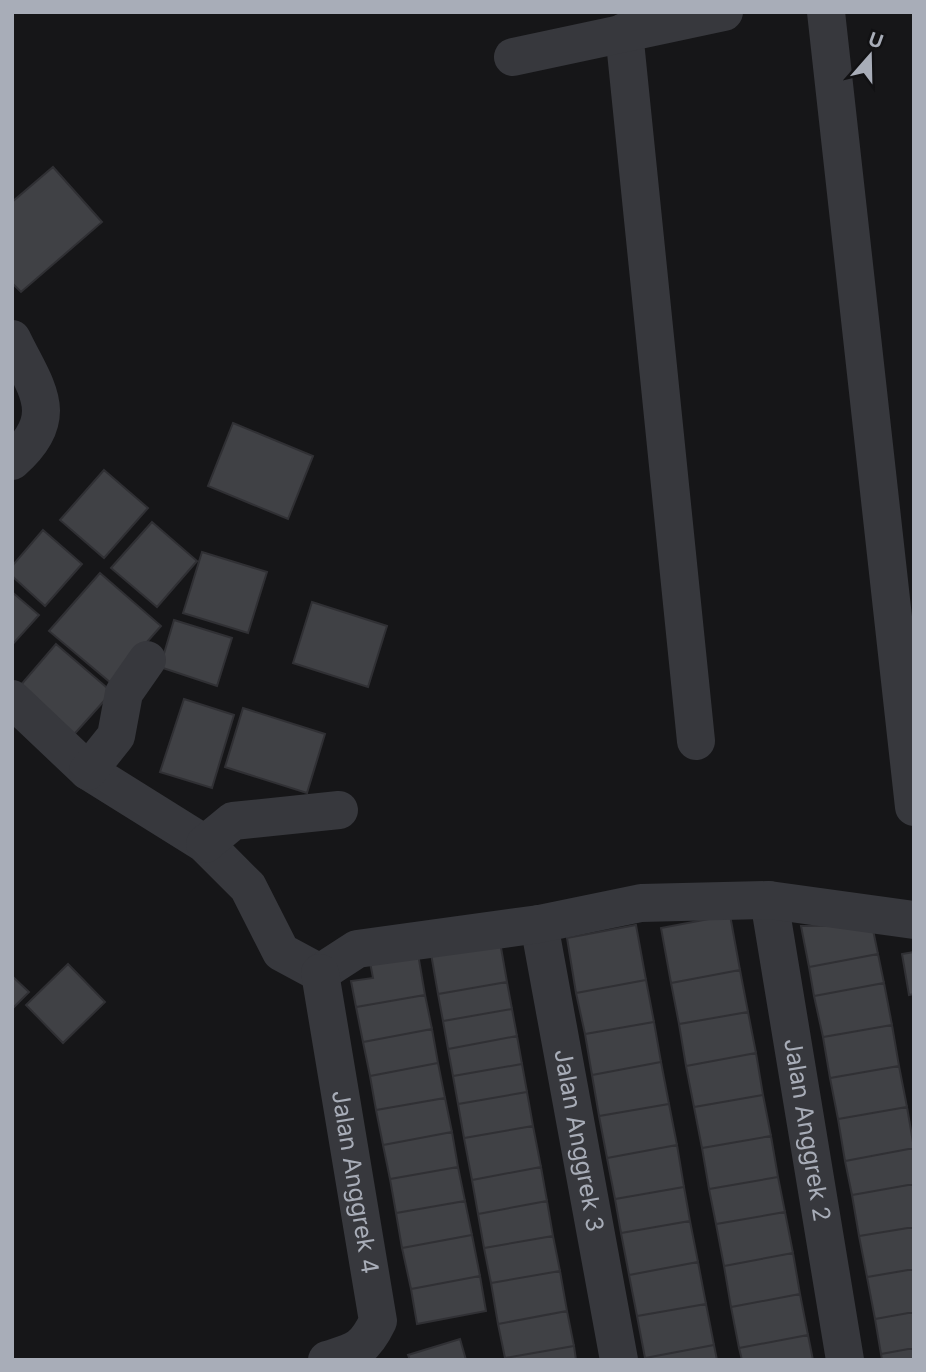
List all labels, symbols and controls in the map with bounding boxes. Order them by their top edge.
north arrow [835,21,905,91]
text: U [865,27,886,54]
street label: Jalan Anggrek 2 [778,1036,837,1223]
street label: Jalan Anggrek 3 [548,1047,610,1234]
street label: Jalan Anggrek 4 [326,1088,385,1276]

